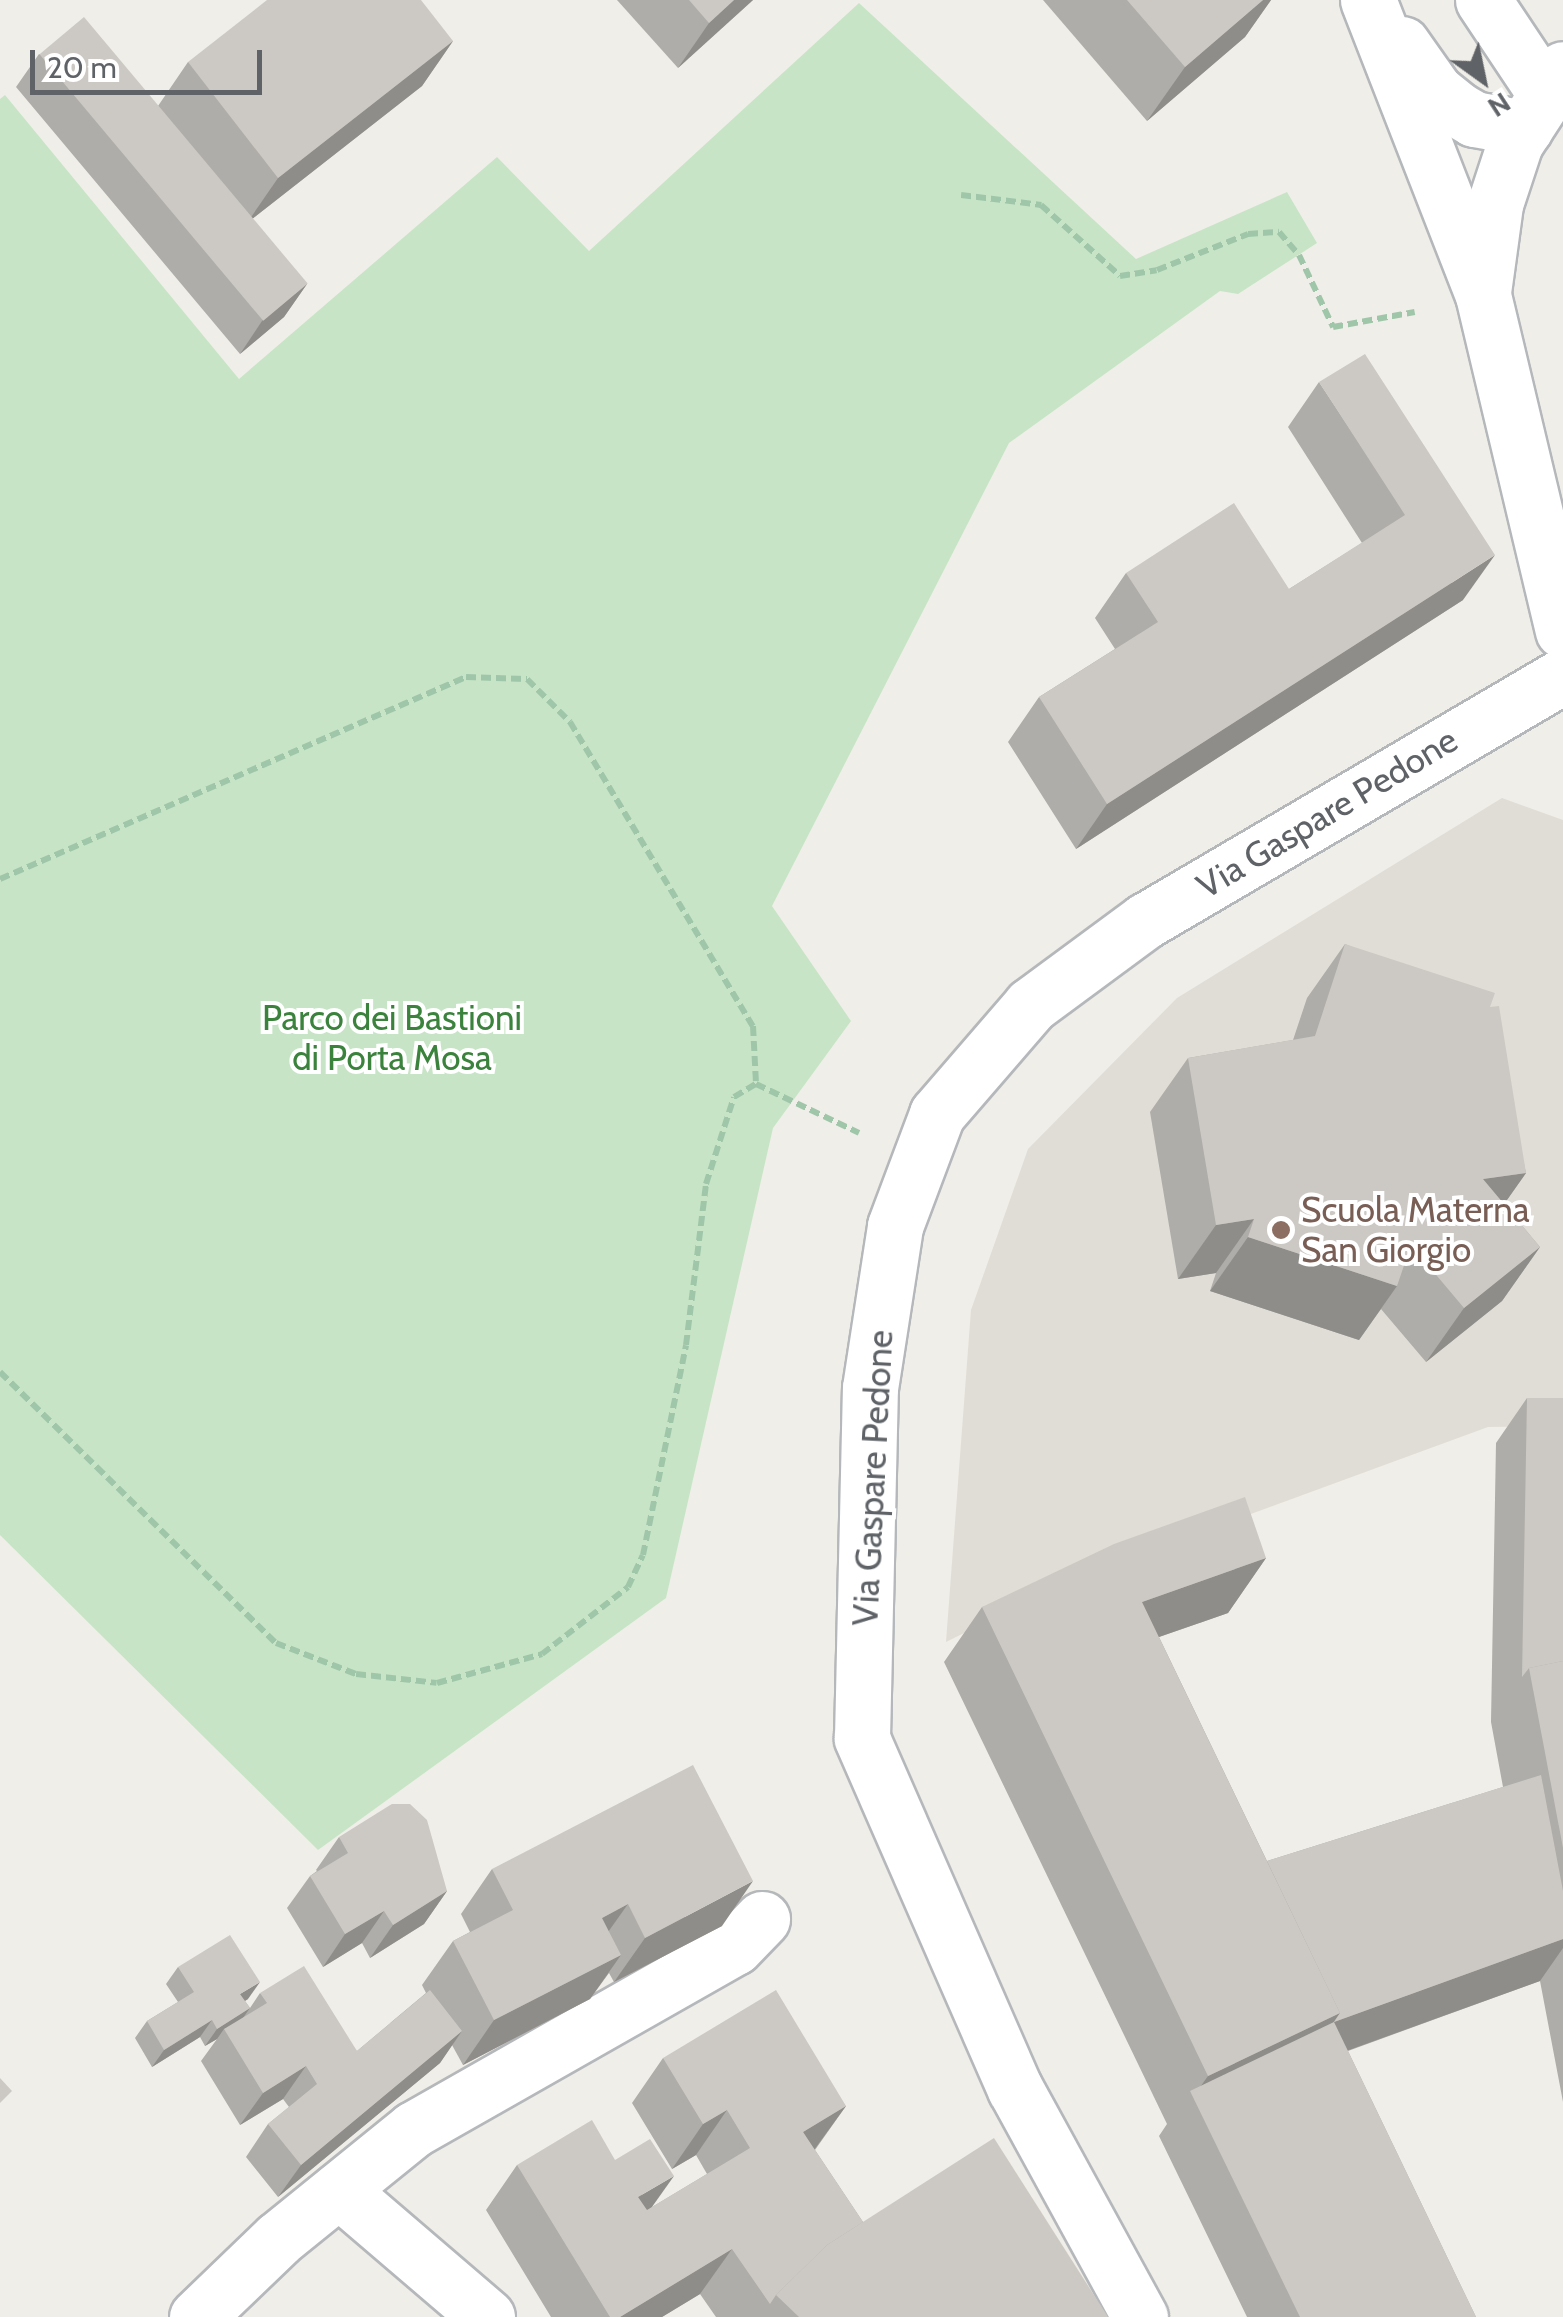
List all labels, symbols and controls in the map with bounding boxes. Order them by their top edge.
scale bar [35,30,268,92]
north arrow [1433,30,1533,130]
text: 20 m [47,49,117,86]
text: N [1482,86,1517,125]
street label: Via Gaspare Pedone [1189,719,1465,907]
park label: Parco dei Bastioni di Porta Mosa [262,997,522,1079]
place label: Scuola Materna San Giorgio [1301,1189,1530,1271]
marker: Scuola Materna San Giorgio [1270,1219,1292,1241]
street label: Via Gaspare Pedone [844,1329,902,1627]

